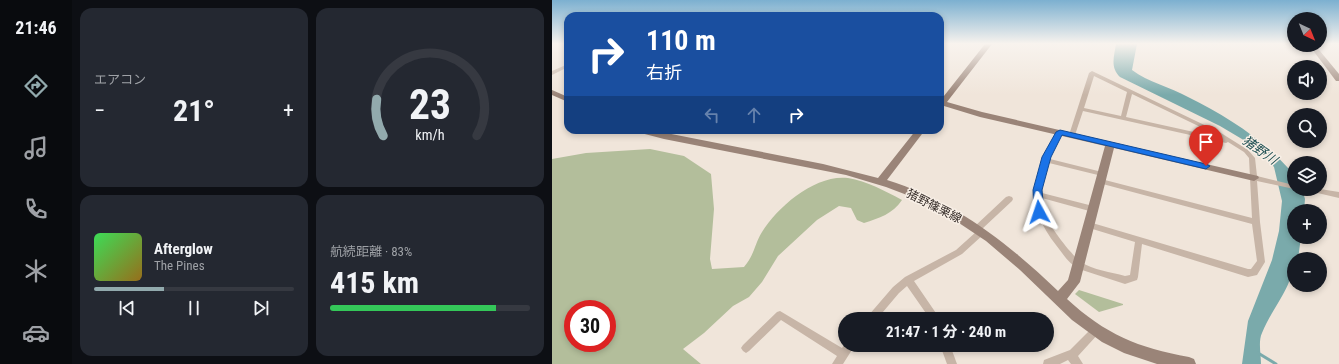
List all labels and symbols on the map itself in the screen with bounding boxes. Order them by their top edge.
north arrow [1287,12,1327,52]
pin [1189,125,1223,166]
water label: 猪野川 [1240,133,1282,168]
street label: 猪野篠栗線 [904,186,964,226]
position arrow [1018,191,1060,233]
speed limit sign: 30 [564,300,616,352]

